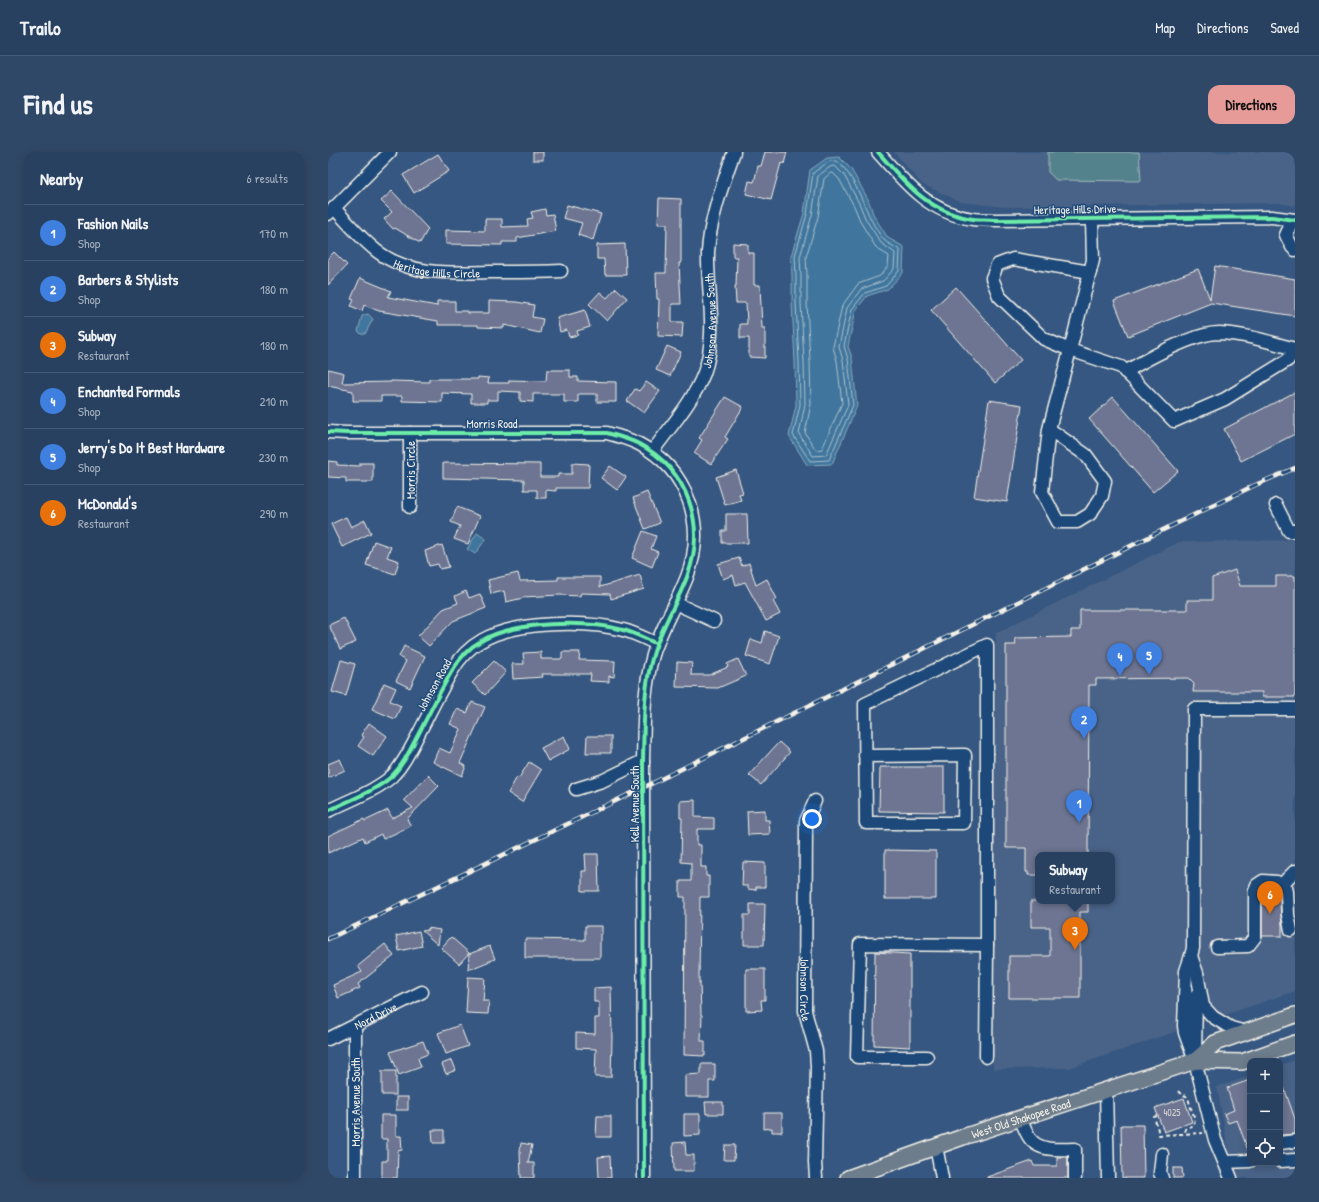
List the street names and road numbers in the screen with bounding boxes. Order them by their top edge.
street label: Heritage Hills Drive [1033,200,1117,218]
street label: Heritage Hills Circle [391,254,481,281]
street label: Johnson Avenue South [698,273,720,370]
street label: Morris Road [467,415,518,432]
street label: Morris Circle [402,441,419,499]
street label: Johnson Road [413,656,455,714]
street label: Kell Avenue South [626,766,643,842]
street label: Johnson Circle [796,957,816,1023]
street label: Nord Drive [351,997,400,1033]
street label: Morris Avenue South [347,1058,364,1146]
street label: West Old Shakopee Road [969,1094,1073,1142]

